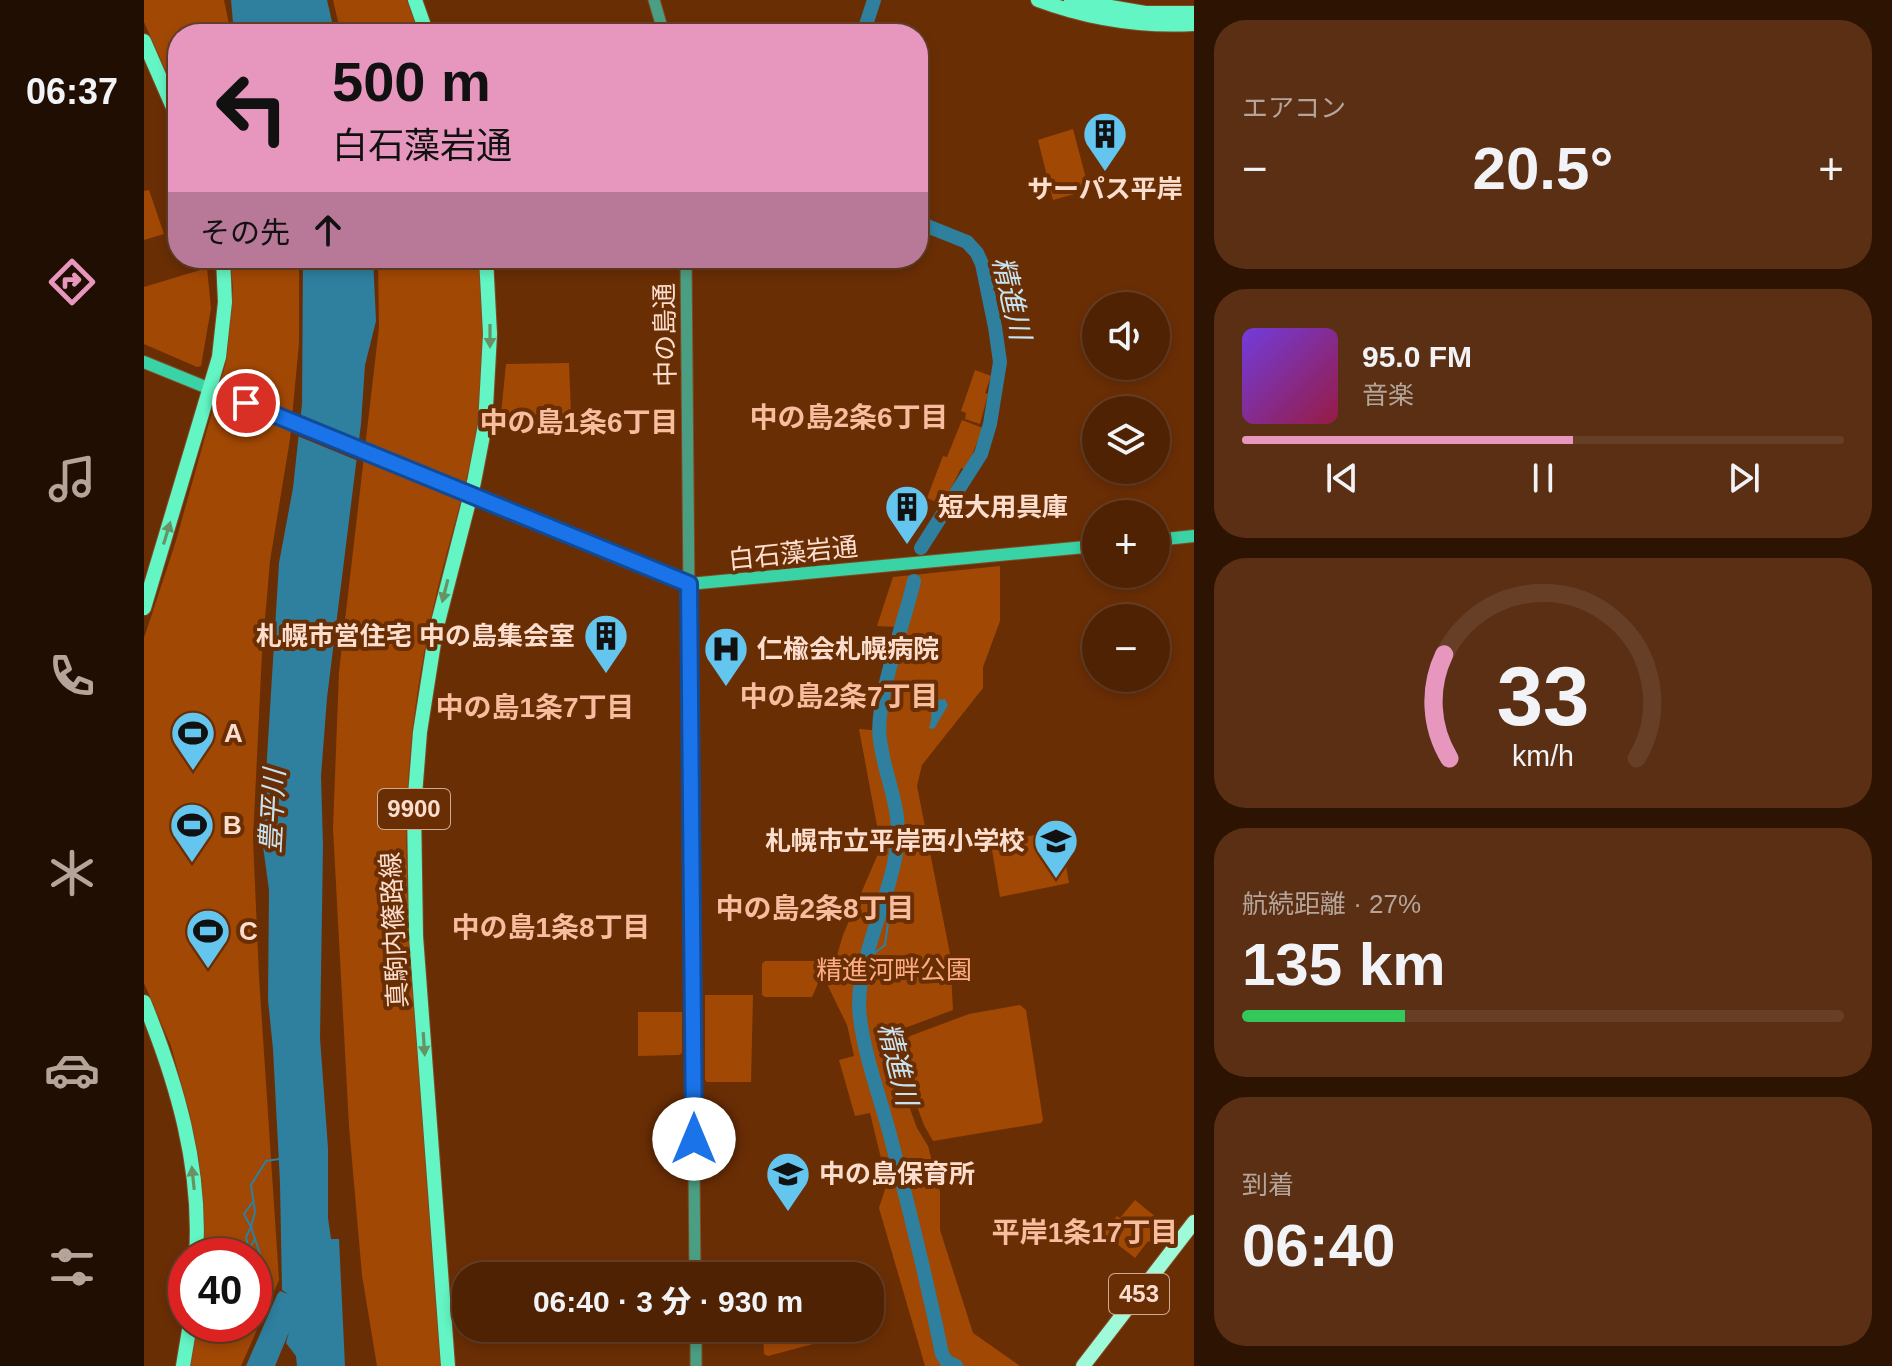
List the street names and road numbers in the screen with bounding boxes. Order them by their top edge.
street label: 中の島通 [649,283,681,387]
street label: 白石藻岩通 [727,531,859,575]
road number: 9900 [378,789,450,829]
street label: 真駒内篠路線 [375,851,413,1009]
road number: 453 [1109,1274,1169,1314]

